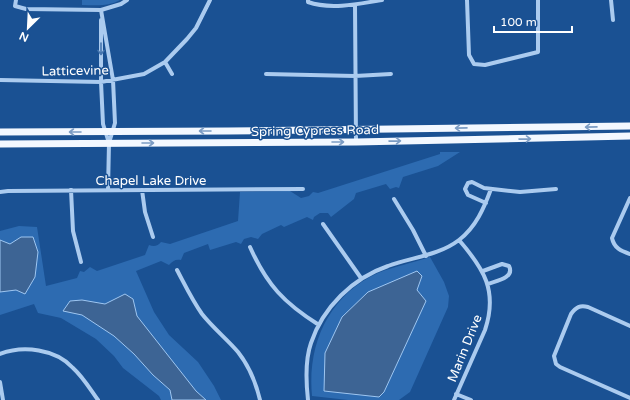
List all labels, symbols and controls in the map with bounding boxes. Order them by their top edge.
north arrow [8,8,48,48]
scale bar [494,8,572,34]
text: 100 m [500,15,537,29]
text: N [17,29,31,44]
one-way arrow [97,42,105,55]
street label: Latticevine [41,62,109,80]
street label: Spring Cypress Road [251,122,379,140]
one-way arrow [585,123,598,131]
one-way arrow [455,124,468,132]
one-way arrow [199,127,212,135]
one-way arrow [69,128,82,136]
one-way arrow [518,135,531,143]
one-way arrow [388,137,401,145]
one-way arrow [331,138,344,146]
one-way arrow [141,139,154,147]
street label: Chapel Lake Drive [96,173,206,189]
street label: Marin Drive [444,312,486,384]

